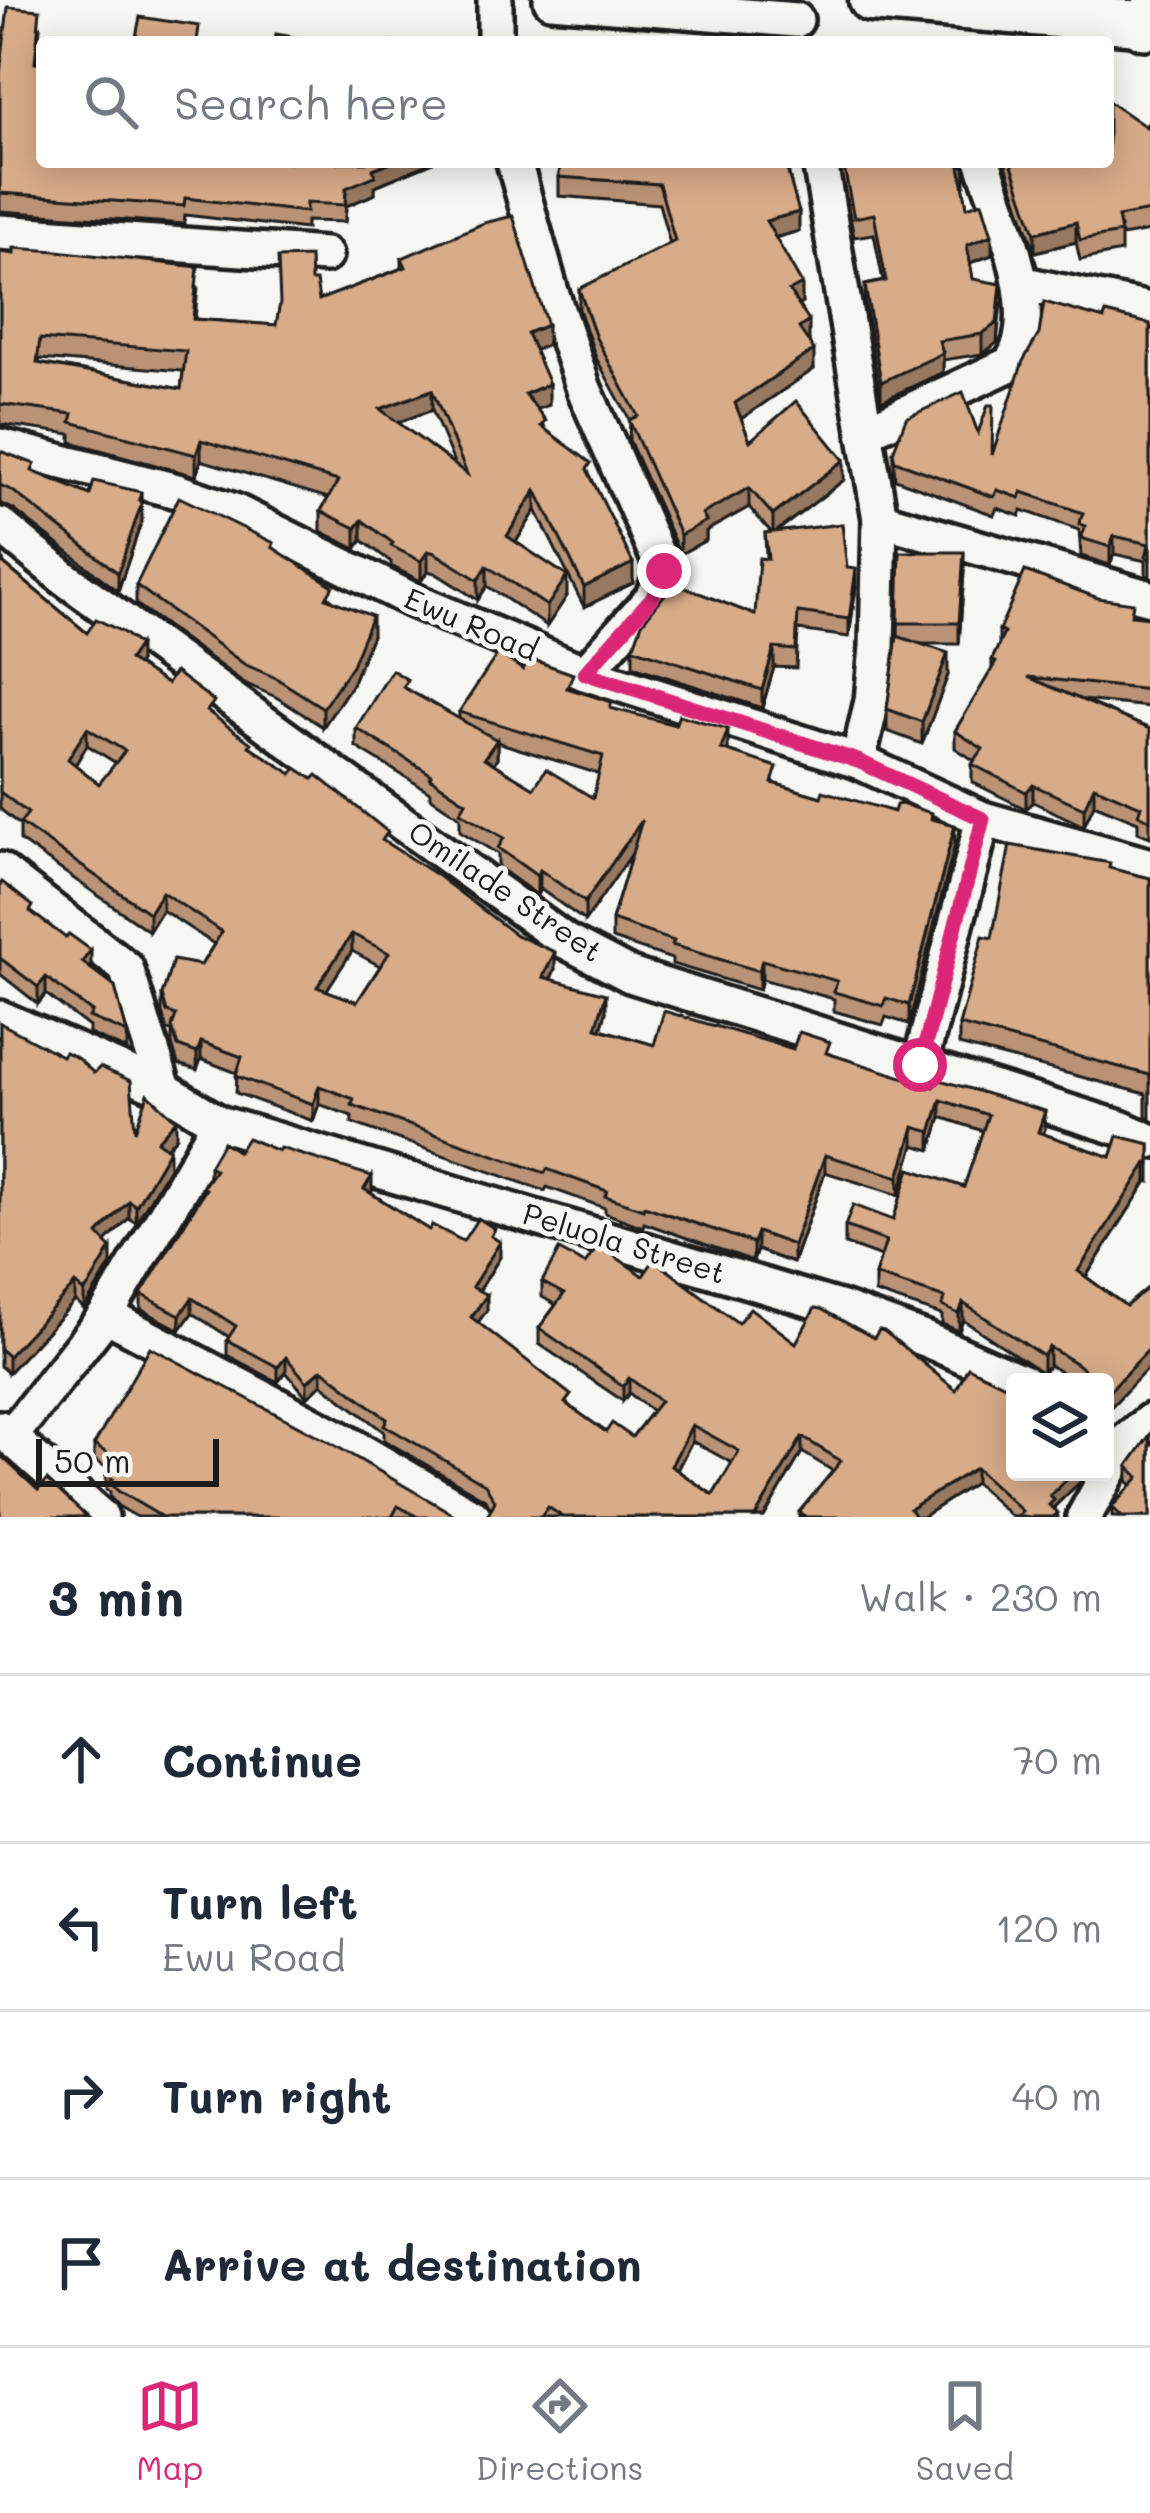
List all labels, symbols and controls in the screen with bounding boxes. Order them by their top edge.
search box [36,36,1114,168]
icon: search [78,69,144,135]
text: Search here [174,73,448,131]
route end [637,544,691,598]
street label: Ewu Road [399,577,545,669]
street label: Omilade Street [401,811,611,970]
route start [893,1038,947,1092]
street label: Peluola Street [518,1192,731,1292]
map controls [1006,1373,1114,1481]
button: layers [1006,1373,1114,1481]
scale bar [36,1433,219,1486]
text: 50 m [54,1438,130,1481]
text: 3 min [48,1562,184,1629]
text: Walk · 230 m [859,1570,1102,1621]
icon: ahead [48,1726,114,1792]
text: Continue [162,1730,362,1788]
text: 70 m [1013,1733,1102,1784]
text: Turn left [162,1872,358,1930]
icon: left [48,1894,114,1960]
text: 120 m [995,1901,1102,1952]
text: Ewu Road [162,1930,346,1981]
icon: right [48,2062,114,2128]
text: Turn right [162,2066,391,2124]
text: 40 m [1011,2069,1102,2120]
icon: arrive [48,2230,114,2296]
text: Arrive at destination [162,2234,642,2292]
tab: Map [136,2373,203,2488]
tab: Directions [476,2373,643,2488]
tab: Saved [916,2373,1014,2488]

